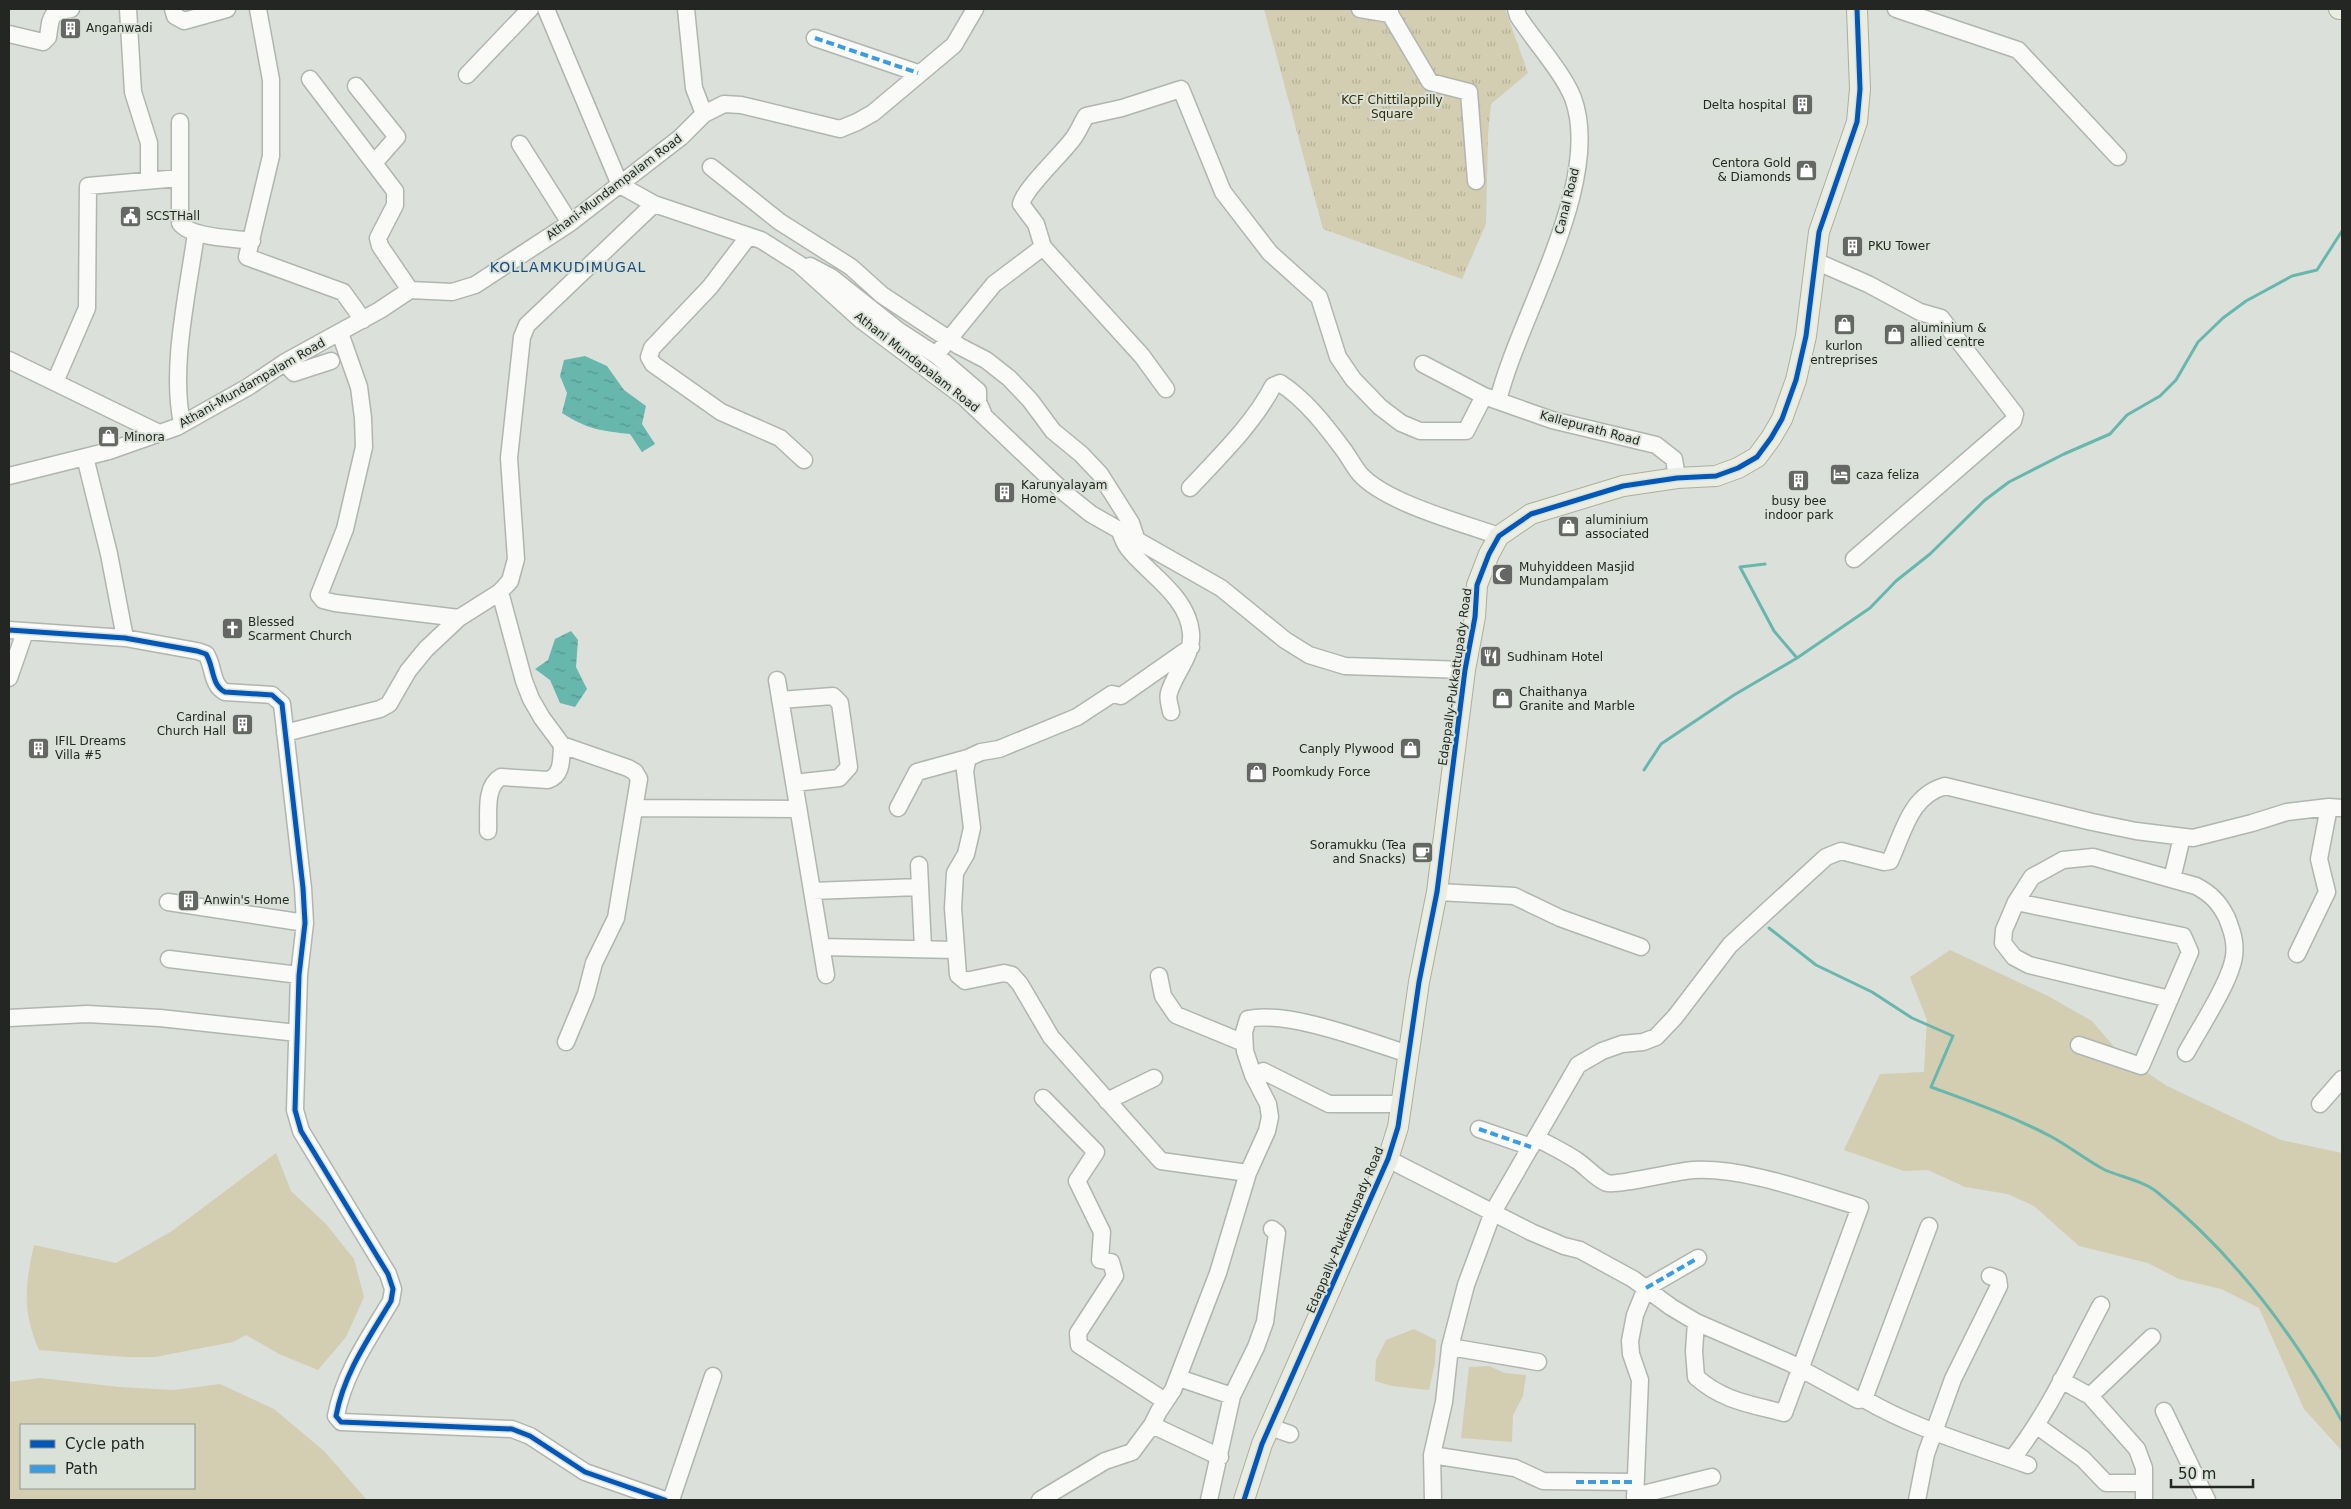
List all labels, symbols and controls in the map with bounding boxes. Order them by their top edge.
building icon: Anganwadi [58,16,82,40]
place label: Anganwadi [86,21,153,35]
park label: KCF Chittilappilly Square [1341,93,1443,121]
building icon: Delta hospital [1790,93,1814,117]
place label: Delta hospital [1703,98,1786,112]
street label: Athani-Mundampalam Road [543,131,685,243]
place label: Centora Gold & Diamonds [1712,156,1791,184]
shop icon: Centora Gold & Diamonds [1795,158,1819,182]
street label: Canal Road [1552,166,1582,236]
public building icon: SCSTHall [118,204,142,228]
place label: SCSTHall [146,209,200,223]
building icon: PKU Tower [1840,234,1864,258]
place label: PKU Tower [1868,239,1930,253]
district label: KOLLAMKUDIMUGAL [490,259,646,275]
street label: Athani Mundapalam Road [852,309,982,415]
shop icon: kurlon entreprises [1832,313,1856,337]
place label: aluminium & allied centre [1910,321,1987,349]
shop icon: aluminium & allied centre [1882,323,1906,347]
street label: Athani-Mundampalam Road [176,335,328,431]
place label: kurlon entreprises [1810,339,1878,367]
street label: Kallepurath Road [1539,408,1641,448]
shop icon: Minora [96,425,120,449]
place label: Minora [124,430,165,444]
hotel icon: caza feliza [1828,463,1852,487]
building icon: busy bee indoor park [1787,468,1811,492]
place label: caza feliza [1856,468,1919,482]
place label: Karunyalayam Home [1021,478,1107,506]
building icon: Karunyalayam Home [993,480,1017,504]
place label: busy bee indoor park [1765,494,1833,522]
place label: aluminium associated [1585,513,1649,541]
shop icon: aluminium associated [1557,515,1581,539]
place label: Muhyiddeen Masjid Mundampalam [1519,560,1635,588]
mosque icon: Muhyiddeen Masjid Mundampalam [1491,562,1515,586]
street label: Edappally-Pukkattupady Road [1436,587,1474,767]
place label: Blessed Scarment Church [248,615,352,643]
church icon: Blessed Scarment Church [220,617,244,641]
restaurant icon: Sudhinam Hotel [1479,645,1503,669]
place label: Sudhinam Hotel [1507,650,1603,664]
place label: Chaithanya Granite and Marble [1519,685,1635,713]
shop icon: Chaithanya Granite and Marble [1491,687,1515,711]
place label: Cardinal Church Hall [157,710,226,738]
building icon: Cardinal Church Hall [230,712,254,736]
place label: IFIL Dreams Villa #5 [55,734,126,762]
building icon: IFIL Dreams Villa #5 [27,736,51,760]
shop icon: Canply Plywood [1398,737,1422,761]
place label: Canply Plywood [1299,742,1394,756]
shop icon: Poomkudy Force [1244,760,1268,784]
place label: Poomkudy Force [1272,765,1370,779]
place label: Soramukku (Tea and Snacks) [1310,838,1406,866]
cafe icon: Soramukku (Tea and Snacks) [1410,840,1434,864]
building icon: Anwin's Home [176,888,200,912]
place label: Anwin's Home [204,893,289,907]
street label: Edappally-Pukkattupady Road [1304,1145,1386,1315]
legend [20,1424,195,1489]
text: Cycle path [65,1435,145,1453]
scale bar [2171,1456,2254,1488]
text: Path [65,1460,98,1478]
text: 50 m [2178,1465,2216,1483]

